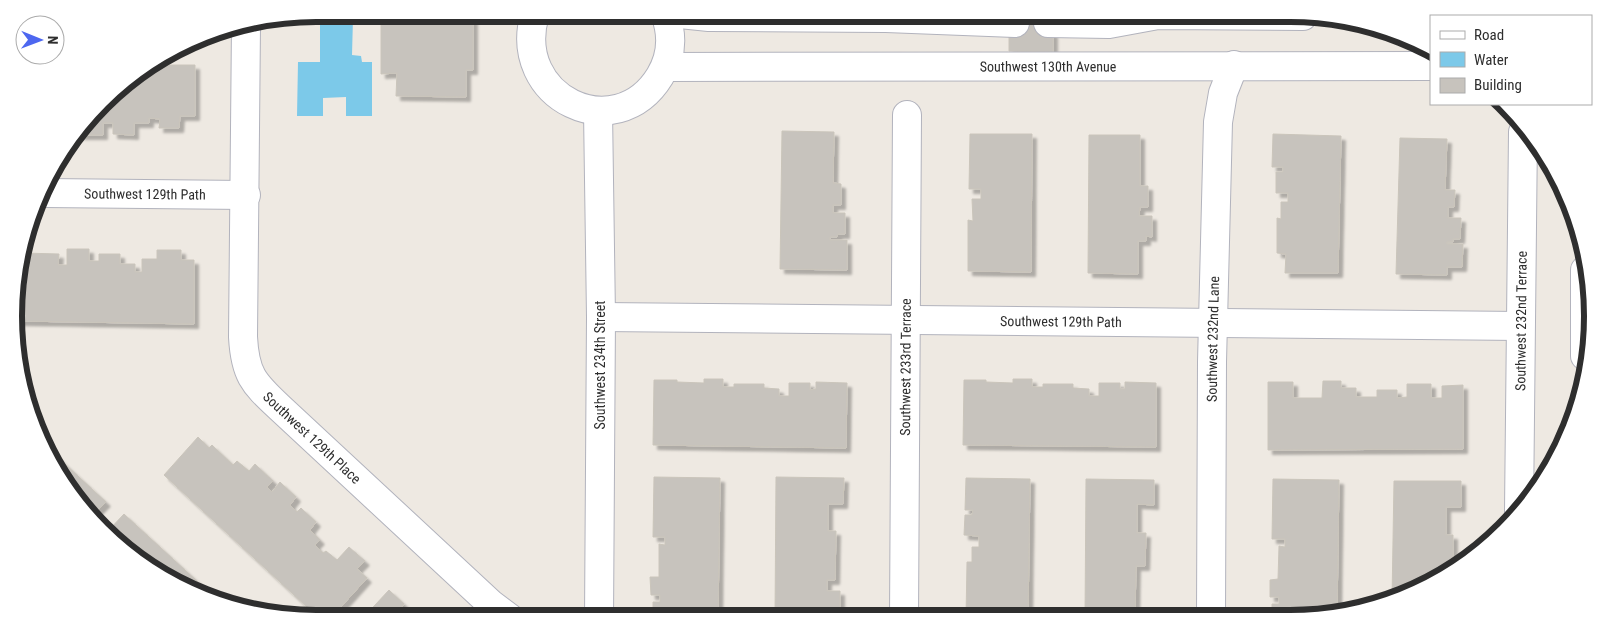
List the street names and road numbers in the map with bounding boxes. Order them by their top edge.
street label: Southwest 130th Avenue [980,58,1117,75]
street label: Southwest 129th Path [84,185,206,203]
street label: Southwest 232nd Terrace [1512,250,1530,391]
street label: Southwest 232nd Lane [1204,275,1222,402]
street label: Southwest 233rd Terrace [897,298,914,436]
street label: Southwest 234th Street [592,300,608,430]
street label: Southwest 129th Path [1000,313,1122,330]
street label: Southwest 129th Place [260,389,364,487]

